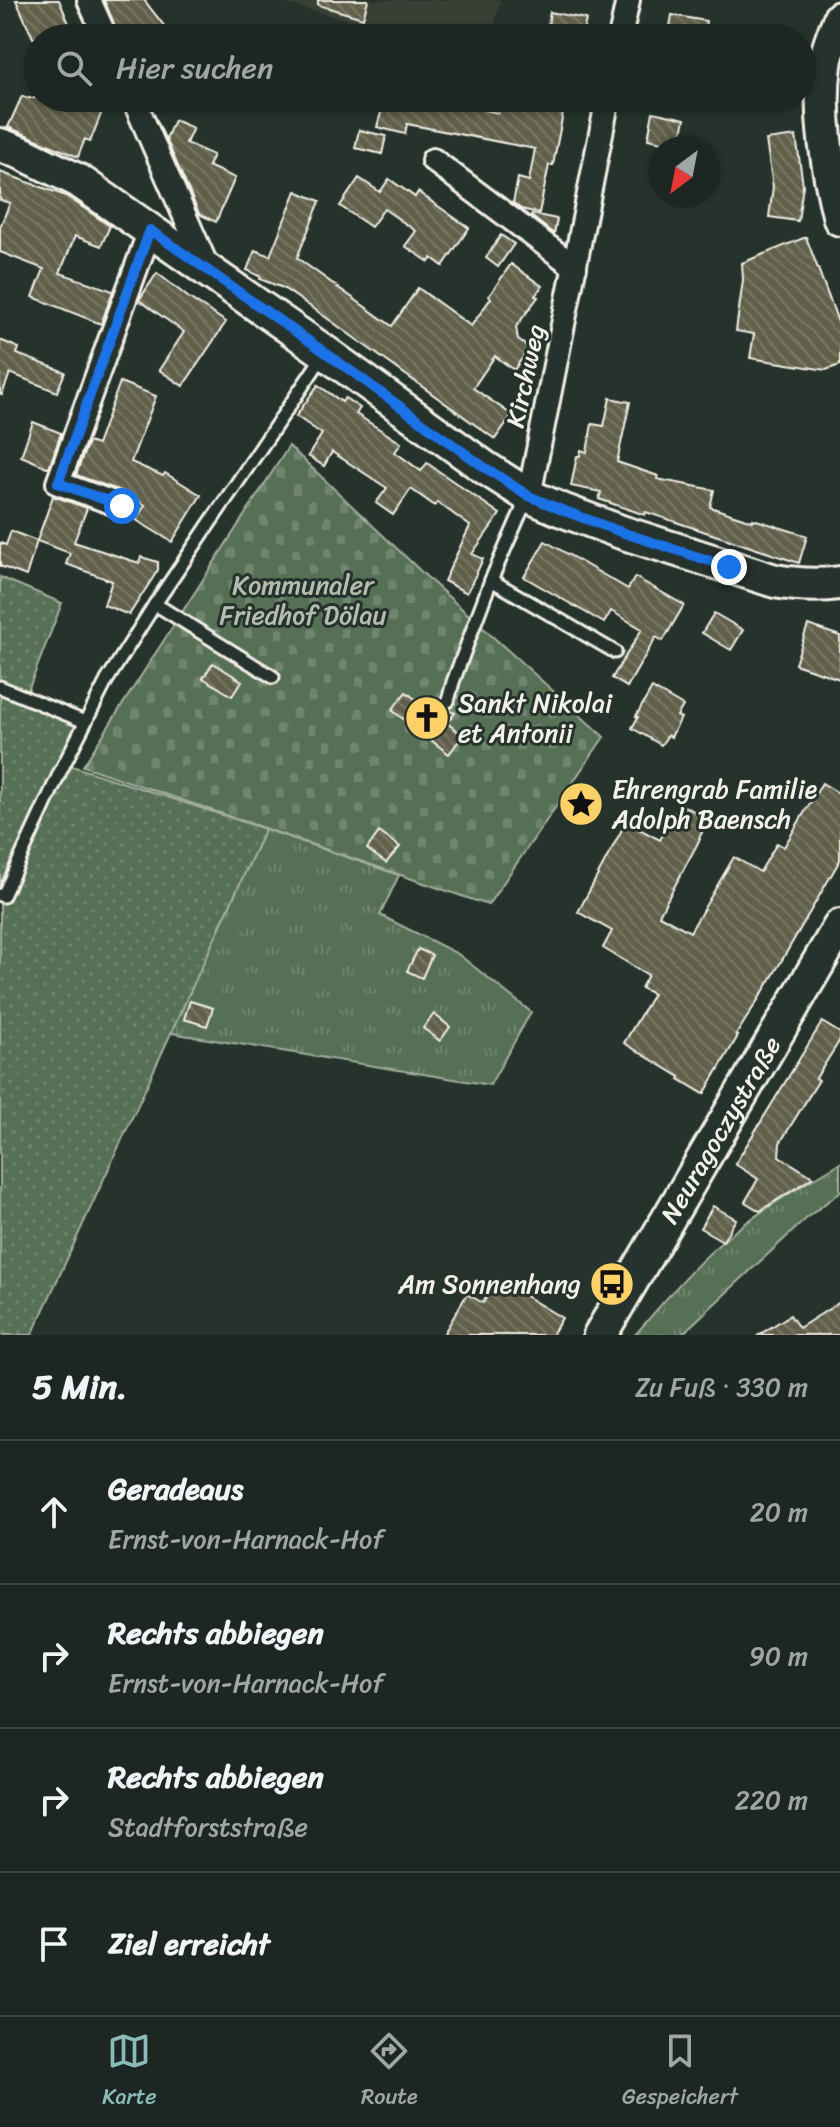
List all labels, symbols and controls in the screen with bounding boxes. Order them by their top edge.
search box [24,24,816,112]
text: Hier suchen [116,41,273,95]
icon: search [52,46,96,90]
north arrow [648,136,720,208]
street label: Kirchweg [492,320,558,432]
route start [104,488,140,524]
route end [711,549,747,585]
park label: Kommunaler Friedhof Dölau [220,562,387,638]
place label: Sankt Nikolai et Antonii [458,680,613,756]
church icon: Sankt Nikolai et Antonii [403,694,451,742]
place label: Ehrengrab Familie Adolph Baensch [611,766,818,842]
place icon: Ehrengrab Familie Adolph Baensch [557,780,605,828]
street label: Neuragoczystraße [647,1027,794,1233]
bus stop icon: Am Sonnenhang [588,1260,636,1308]
place label: Am Sonnenhang [397,1261,581,1307]
text: 5 Min. [32,1357,127,1417]
text: Zu Fuß · 330 m [635,1364,808,1410]
text: Geradeaus [108,1462,243,1516]
text: 20 m [750,1489,808,1535]
icon: ahead [32,1490,76,1534]
text: Ernst-von-Harnack-Hof [108,1516,384,1562]
text: Rechts abbiegen [108,1606,324,1660]
text: 90 m [749,1633,808,1679]
icon: right [32,1634,76,1678]
text: Ernst-von-Harnack-Hof [108,1660,384,1706]
text: Rechts abbiegen [108,1750,324,1804]
text: 220 m [735,1777,808,1823]
icon: right [32,1778,76,1822]
text: Stadtforststraße [108,1804,308,1850]
text: Ziel erreicht [108,1917,270,1971]
icon: arrive [32,1922,76,1966]
tab: Karte [102,2029,157,2116]
tab: Route [361,2029,418,2116]
tab: Gespeichert [622,2029,738,2116]

